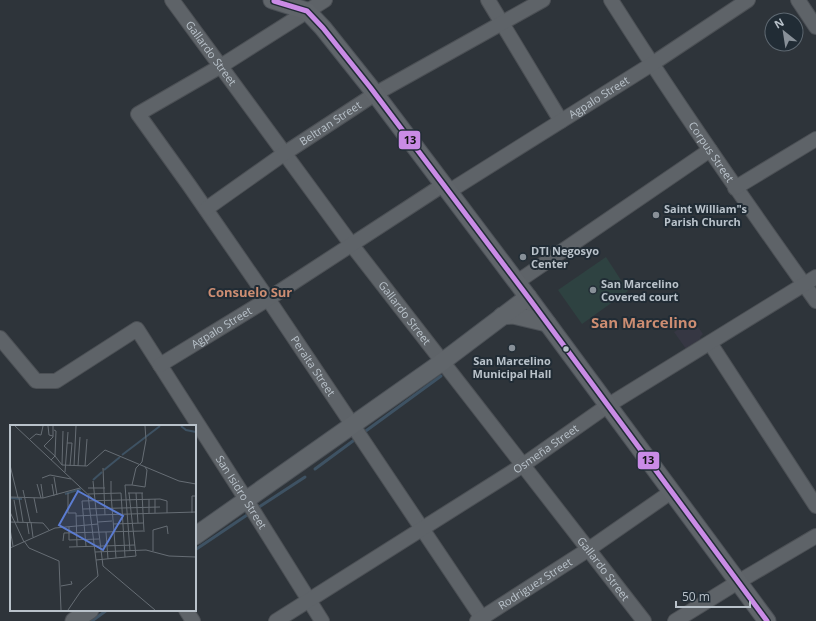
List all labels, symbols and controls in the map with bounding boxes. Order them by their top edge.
north arrow [764,12,804,52]
text: N [771,14,786,32]
street label: Gallardo Street [183,17,240,89]
street label: Agpalo Street [565,72,632,122]
street label: Beltran Street [296,97,364,149]
street label: Corpus Street [686,118,738,185]
line badge: 13 [398,130,421,150]
text: 13 [404,132,416,147]
place label: Saint William"s Parish Church [664,201,748,229]
marker: Saint William"s Parish Church [651,210,661,220]
place label: DTI Negosyo Center [531,243,599,271]
marker: DTI Negosyo Center [518,252,528,262]
place label: San Marcelino Covered court [601,276,679,304]
street label: Gallardo Street [375,278,435,348]
district label: Consuelo Sur [208,283,292,301]
marker: San Marcelino Covered court [588,285,598,295]
street label: Agpalo Street [188,303,255,351]
district label: San Marcelino [591,312,697,332]
street label: Peralta Street [288,333,339,399]
marker: San Marcelino Municipal Hall [507,343,517,353]
unlabelled marker [561,344,571,354]
place label: San Marcelino Municipal Hall [473,353,551,381]
street label: Osmeña Street [510,420,581,477]
inset map [10,425,196,611]
line badge: 13 [637,451,660,470]
street label: San Isidro Street [213,452,271,532]
text: 13 [642,452,654,467]
street label: Gallardo Street [574,533,634,604]
street label: Rodriguez Street [495,554,575,613]
scale bar [676,583,750,609]
text: 50 m [682,588,710,605]

